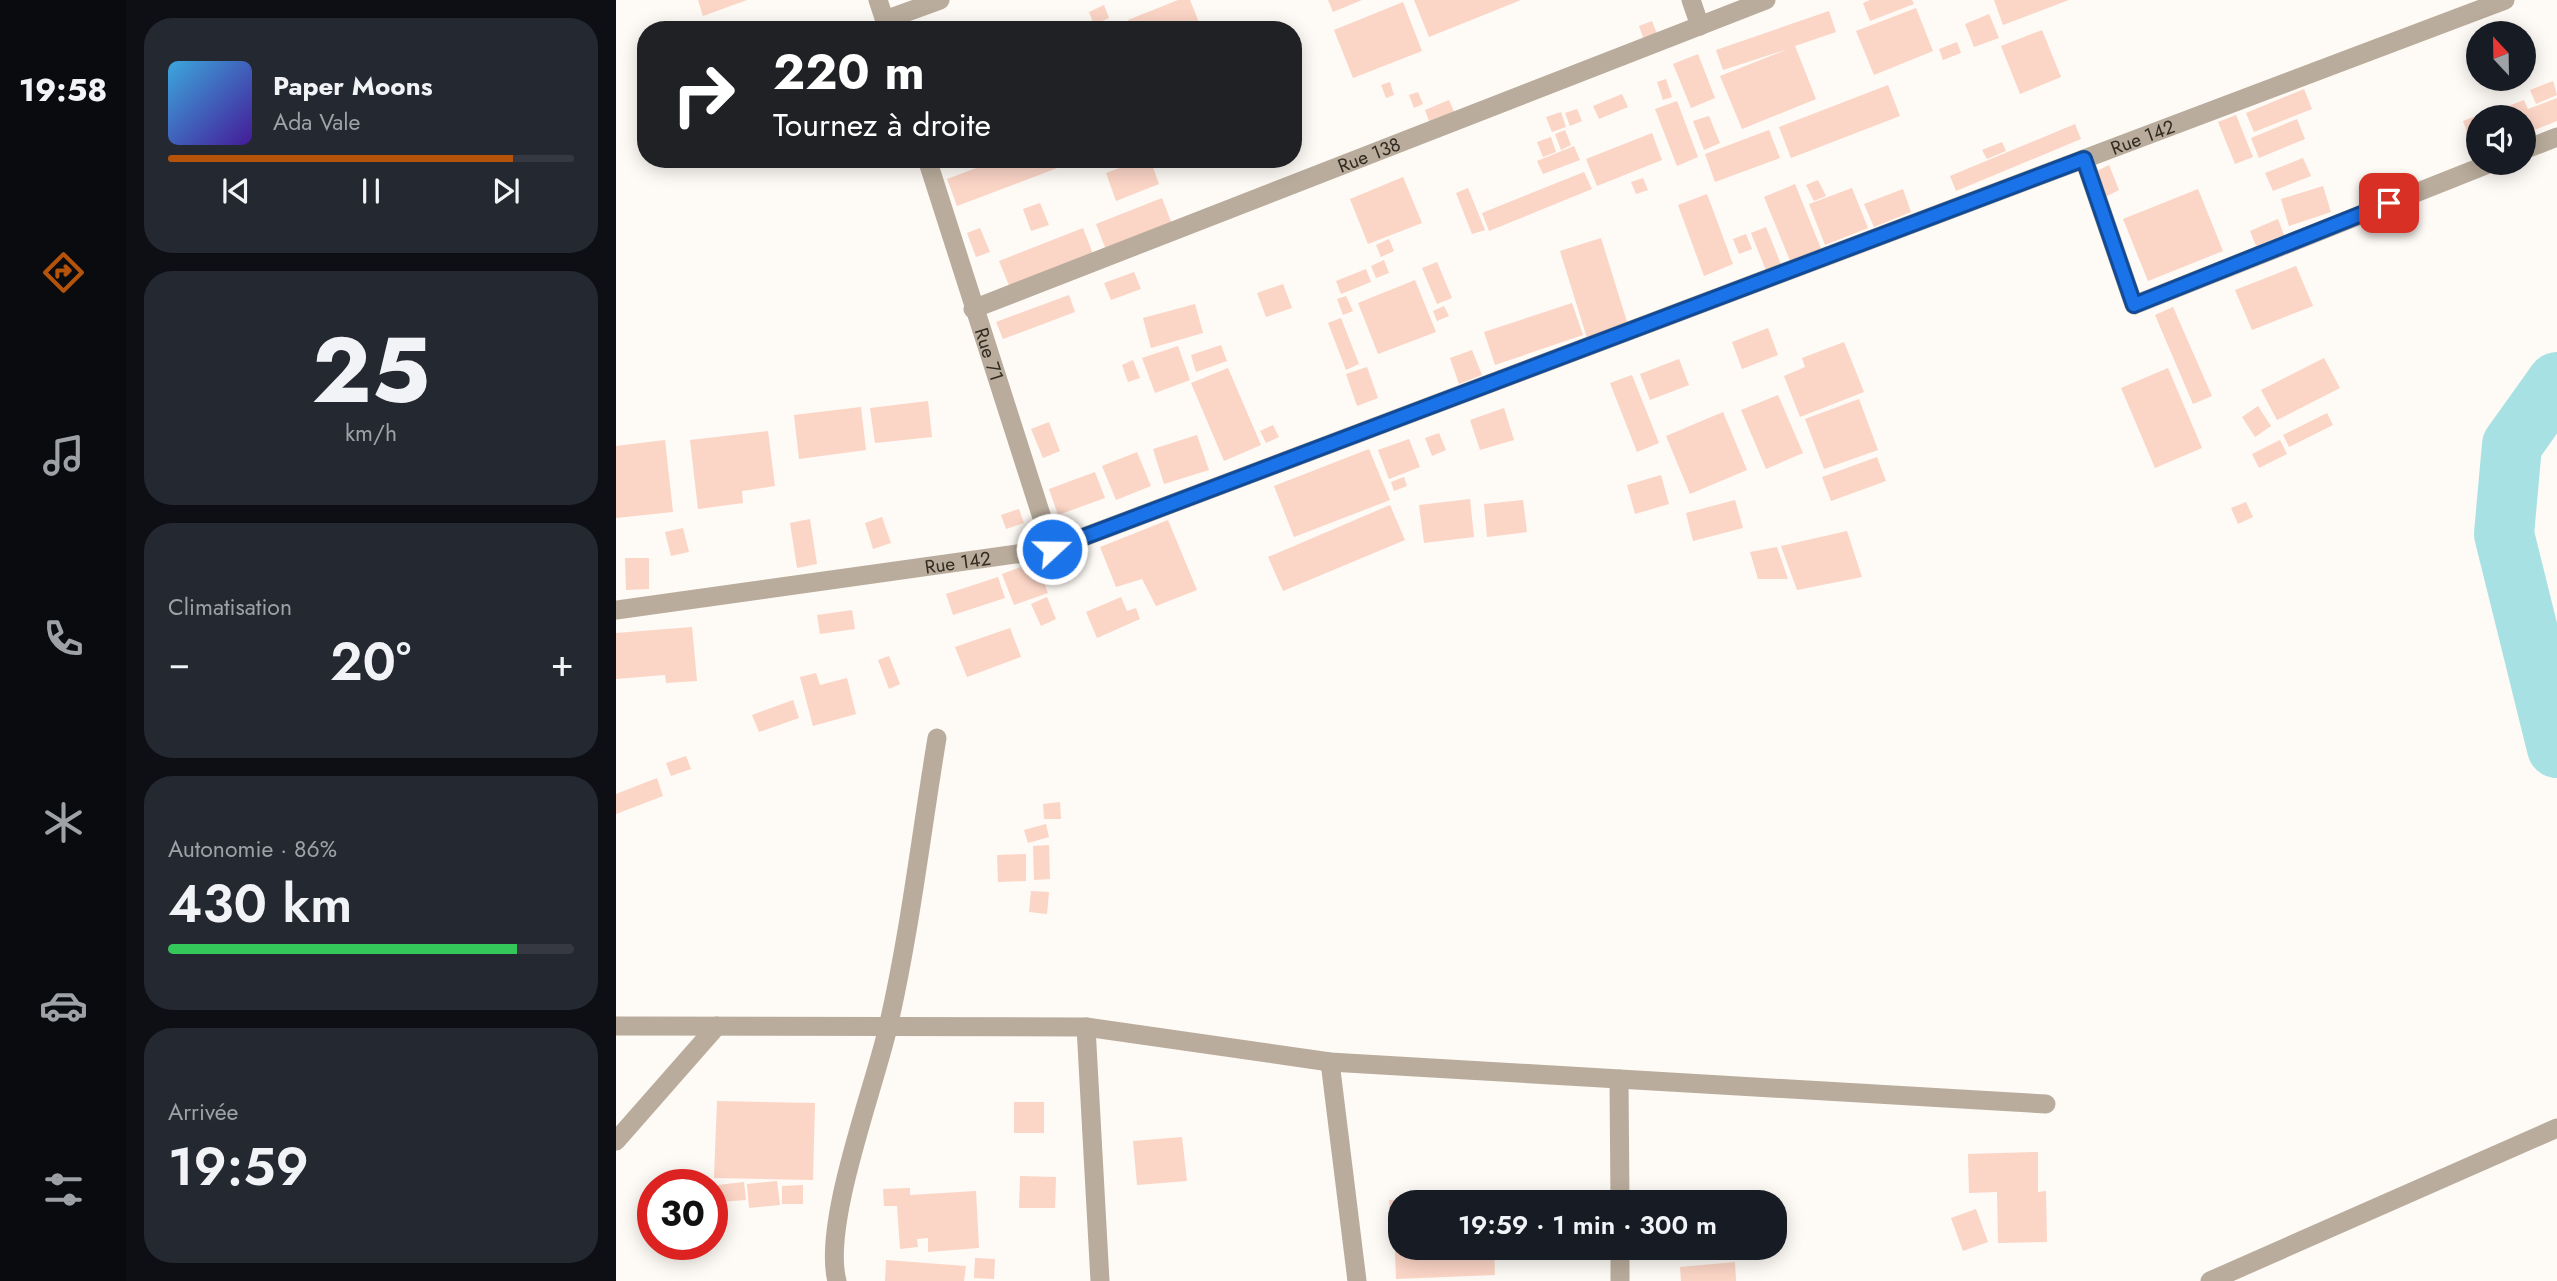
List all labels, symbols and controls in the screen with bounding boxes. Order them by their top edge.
north arrow [2466,21,2536,91]
map controls [2466,21,2536,175]
text: 220 m [773,37,925,107]
icon: right [658,49,749,140]
text: 19:58 [19,67,107,113]
text: Paper Moons [273,67,433,105]
text: Tournez à droite [773,102,991,148]
text: Ada Vale [273,105,360,139]
button: sound [2466,105,2536,175]
street label: Rue 142 [2107,113,2179,162]
street label: Rue 138 [1334,131,1405,180]
icon: previous [217,172,255,210]
icon: pause [352,172,390,210]
icon: next [487,172,525,210]
pin [2359,173,2419,233]
icon: arrive [2370,184,2408,222]
icon: directions [39,248,88,297]
text: 25 [312,305,430,436]
street label: Rue 71 [968,324,1010,385]
text: km/h [345,416,397,450]
icon: music [39,431,88,480]
position arrow [1015,512,1089,586]
street label: Rue 142 [923,545,993,581]
text: Climatisation [168,590,292,624]
icon: phone [39,614,88,663]
text: 20° [330,624,411,700]
text: − [168,635,190,690]
text: + [551,635,574,690]
icon: climate [39,798,88,847]
text: Autonomie · 86% [168,832,337,866]
text: 430 km [168,866,352,942]
icon: car [39,981,88,1030]
text: Arrivée [168,1095,238,1129]
text: 19:59 [168,1129,309,1205]
icon: filters [39,1165,88,1214]
speed limit sign: 30 [637,1169,728,1260]
text: 19:59 · 1 min · 300 m [1458,1206,1717,1244]

